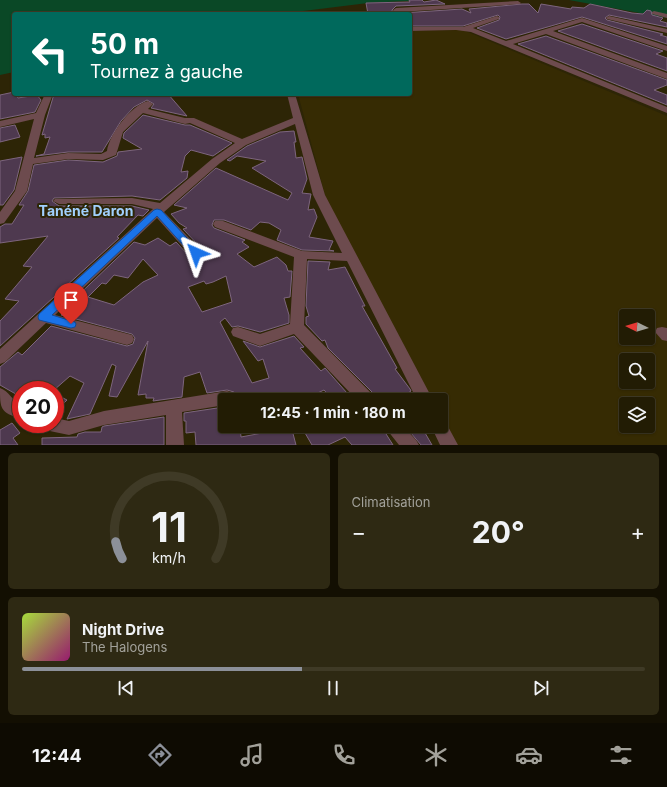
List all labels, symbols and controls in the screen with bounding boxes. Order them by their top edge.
text: 50 m [90,27,159,61]
icon: left [24,28,76,80]
text: Tournez à gauche [90,61,243,82]
district label: Tanéné Daron [39,202,133,219]
position arrow [175,232,217,274]
pin [54,283,88,324]
icon: arrive [60,289,82,311]
north arrow [619,309,655,345]
map controls [619,309,655,433]
button: search [619,353,655,389]
speed limit sign: 20 [12,381,64,433]
button: layers [619,397,655,433]
text: 12:45 · 1 min · 180 m [260,403,406,422]
text: Climatisation [352,494,430,510]
text: 11 [151,502,187,552]
text: 20° [472,514,525,550]
text: − [352,519,366,545]
text: + [630,519,645,545]
text: km/h [152,549,186,566]
text: Night Drive [82,620,164,639]
text: The Halogens [82,639,167,655]
icon: previous [115,677,137,699]
icon: pause [322,677,344,699]
icon: next [530,677,552,699]
icon: directions [146,741,174,769]
icon: music [238,741,266,769]
icon: phone [330,741,358,769]
icon: climate [422,741,450,769]
icon: car [515,741,543,769]
icon: filters [607,741,635,769]
text: 12:44 [32,745,82,766]

